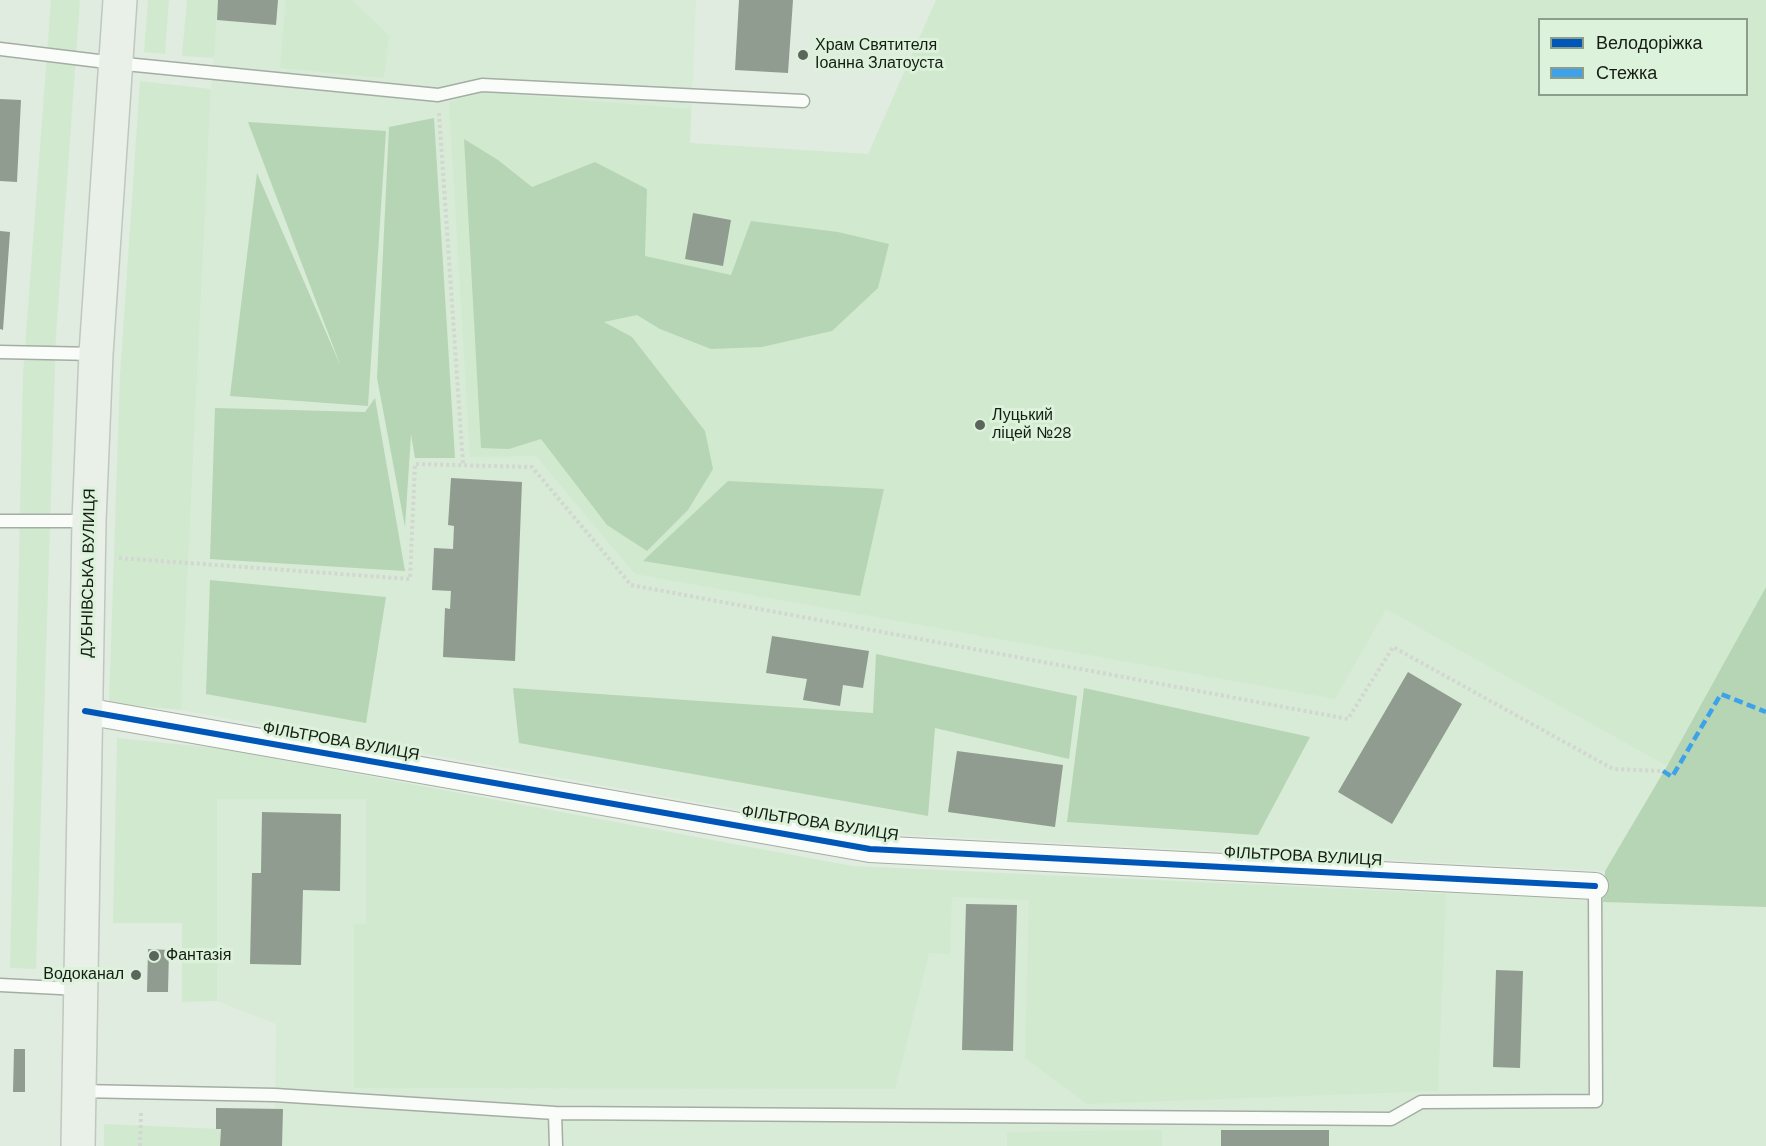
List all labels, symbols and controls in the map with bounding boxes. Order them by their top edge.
legend [1538,18,1748,96]
text: Велодоріжка [1596,31,1703,55]
place label: Храм Святителя Іоанна Златоуста [815,36,943,74]
marker: Храм Святителя Іоанна Златоуста [796,48,810,62]
text: Стежка [1596,61,1657,85]
place label: Луцький ліцей №28 [992,406,1072,444]
marker: Луцький ліцей №28 [973,418,987,432]
street label: ДУБНІВСЬКА ВУЛИЦЯ [78,488,100,658]
street label: ФІЛЬТРОВА ВУЛИЦЯ [261,719,421,765]
street label: ФІЛЬТРОВА ВУЛИЦЯ [740,802,900,846]
street label: ФІЛЬТРОВА ВУЛИЦЯ [1223,843,1383,871]
place label: Фантазія [166,946,231,966]
marker: Фантазія [147,949,161,963]
place label: Водоканал [43,965,124,985]
marker: Водоканал [129,968,143,982]

